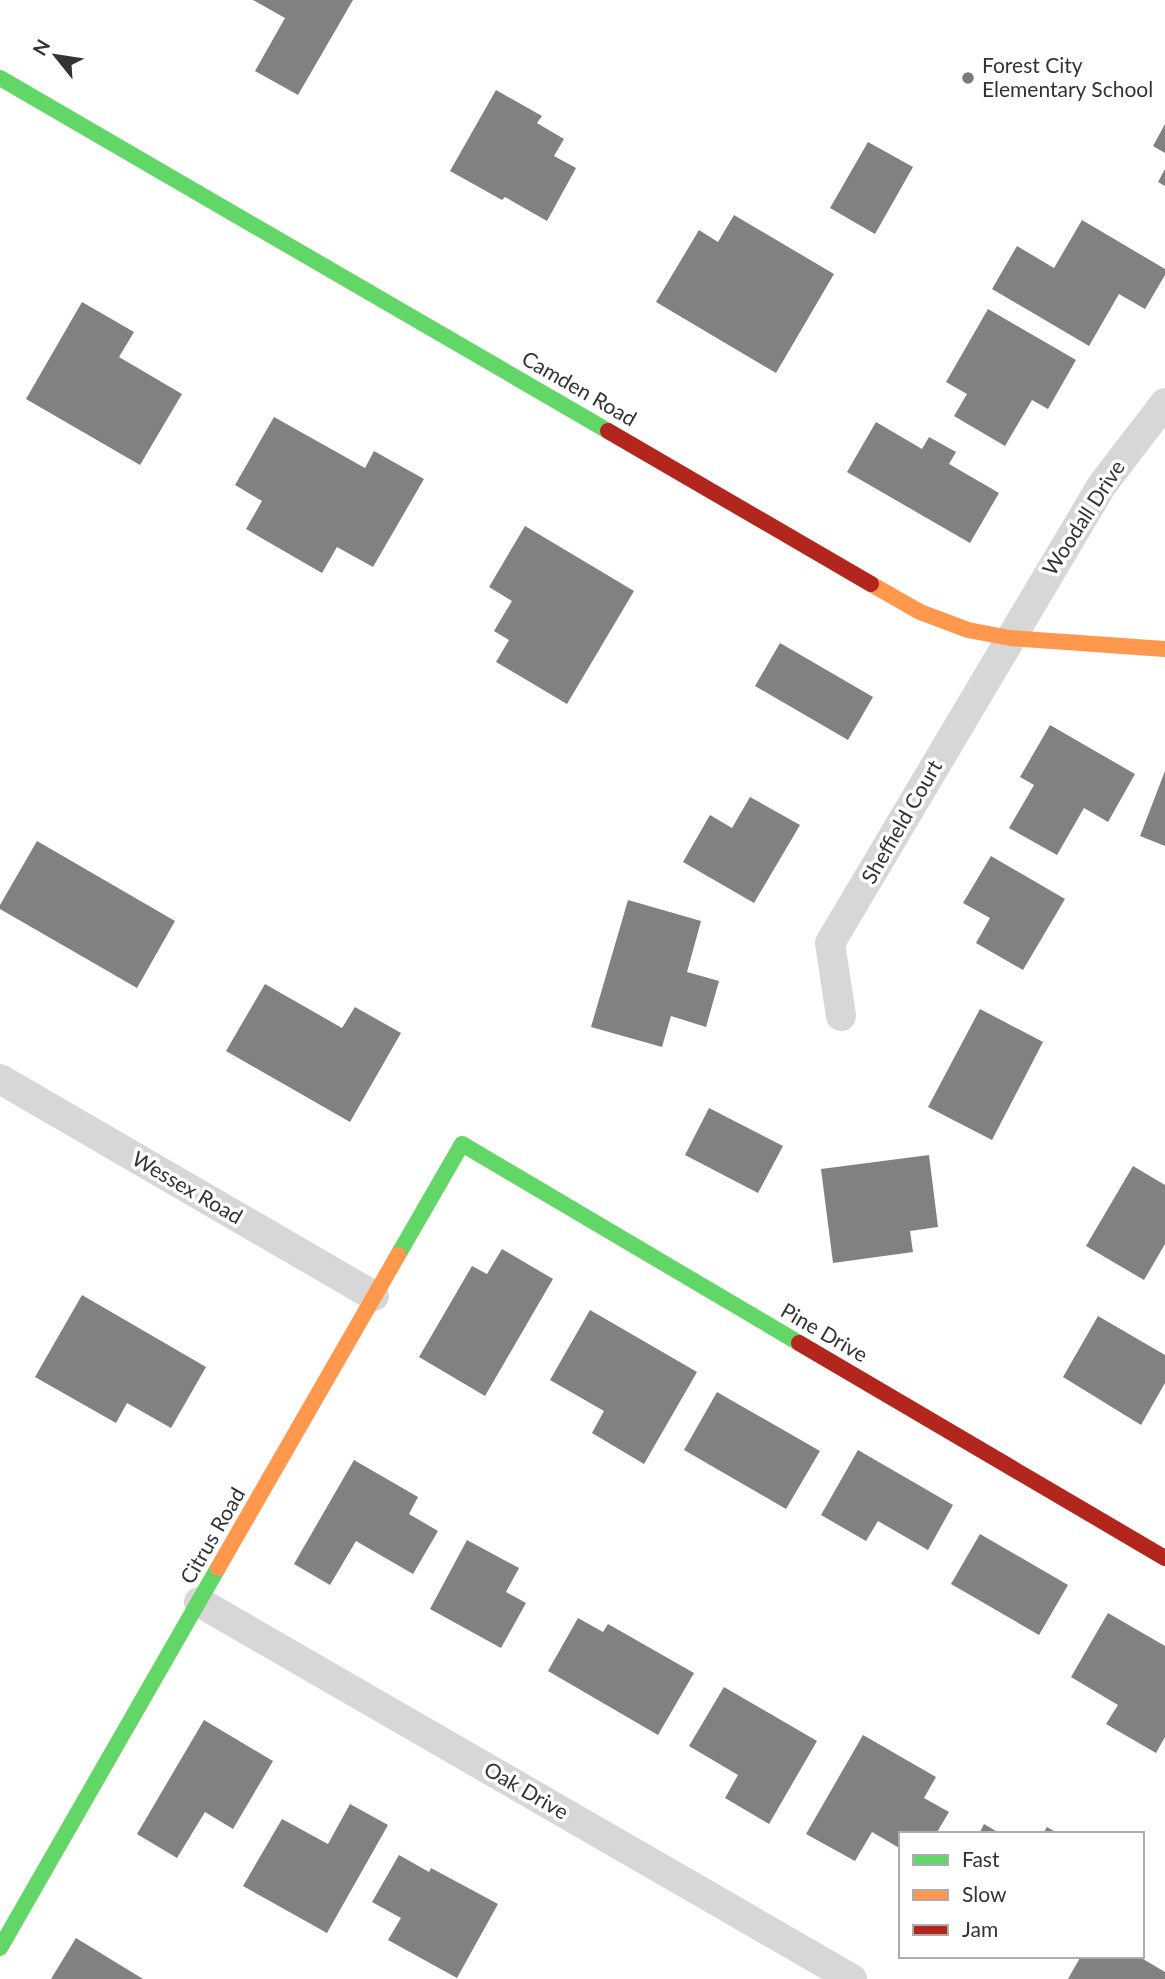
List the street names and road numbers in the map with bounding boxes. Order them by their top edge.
street label: Camden Road [518,345,642,431]
street label: Woodall Drive [1036,455,1129,579]
street label: Sheffield Court [855,755,946,887]
street label: Wessex Road [128,1145,247,1228]
street label: Pine Drive [777,1297,873,1366]
street label: Citrus Road [174,1483,249,1588]
street label: Oak Drive [480,1756,573,1824]

